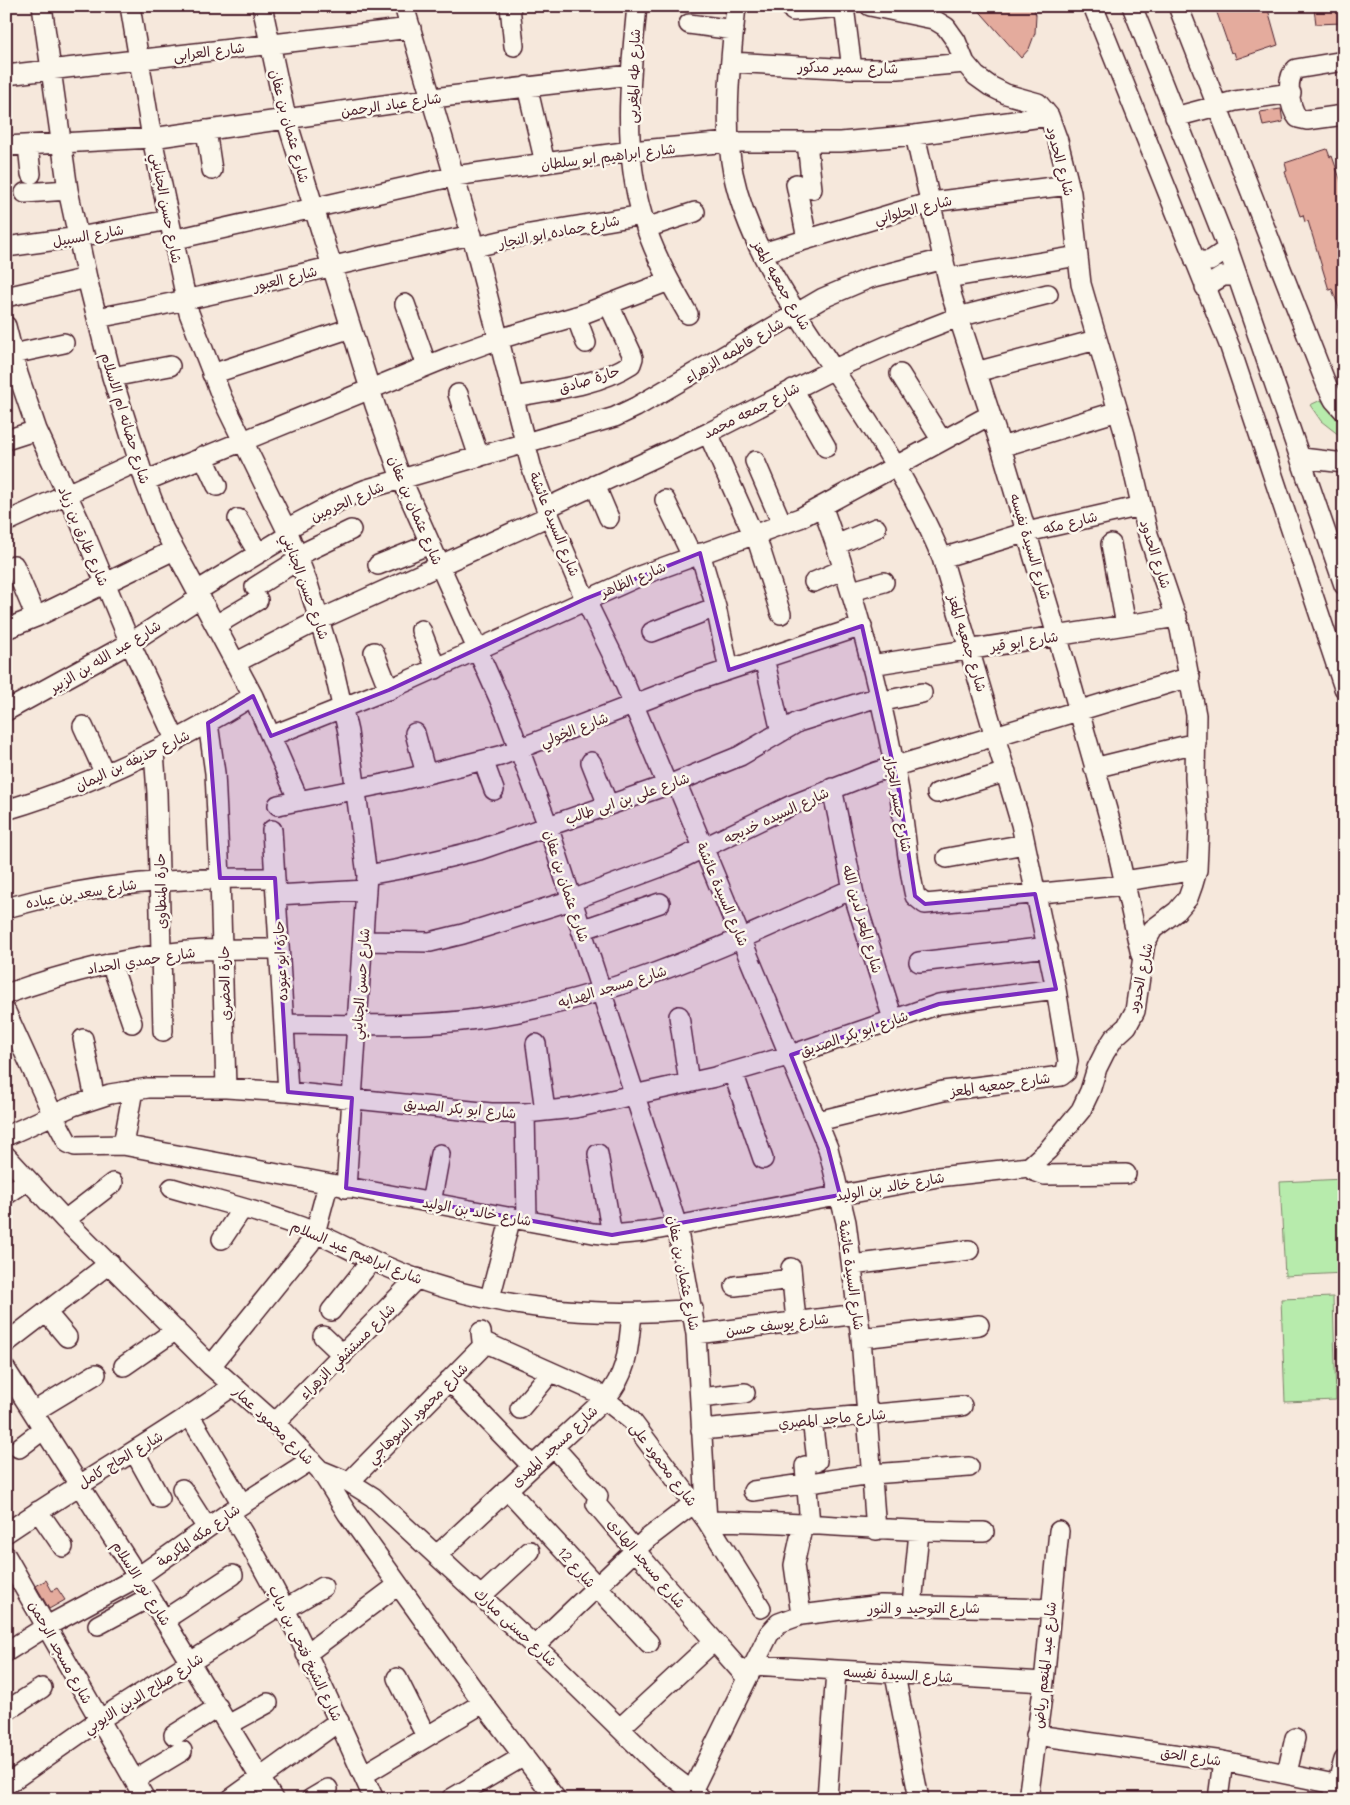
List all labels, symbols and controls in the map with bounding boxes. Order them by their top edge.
street label: شارع طه المغربى [622,28,645,124]
street label: شارع العرابى [172,37,246,66]
street label: شارع سمير مدكور [797,57,898,78]
street label: شارع عثمان بن عفان [265,67,314,185]
street label: شارع عباد الرحمن [339,88,443,121]
street label: شارع الحدود [1042,124,1079,198]
street label: شارع ابراهيم ابو سلطان [540,138,677,176]
street label: شارع حسن الجنايني [143,151,187,266]
street label: شارع الحلواني [872,190,955,232]
street label: شارع حماده ابو النجار [496,210,621,253]
street label: شارع السبيل [51,219,125,252]
street label: شارع جمعيه المعز [747,236,815,334]
street label: شارع العبور [250,261,319,296]
street label: شارع فاطمه الزهراء [681,313,787,388]
street label: شارع حضانه ام الاسلام [95,350,155,487]
street label: حارة صادق [556,361,622,397]
street label: شارع جمعه محمد [700,377,803,443]
street label: شارع عثمان بن عفان [383,452,448,568]
street label: شارع السيدة عائشة [524,469,585,579]
street label: شارع الحرمين [307,476,387,527]
street label: شارع طارق بن زياد [54,483,114,589]
street label: شارع السيدة نفيسه [1005,491,1056,602]
street label: شارع مكه [1041,506,1099,539]
street label: شارع الحدود [1135,517,1176,591]
street label: شارع حسن الجنايني [274,530,334,643]
street label: شارع الظاهر [597,557,669,603]
street label: شارع جمعيه المعز [943,591,992,694]
street label: شارع عبد الله بن الزبير [45,615,165,698]
street label: شارع ابو قير [987,626,1060,657]
street label: شارع الخولي [537,707,612,754]
street label: شارع حذيفه بن اليمان [72,725,193,796]
street label: شارع جسر الجزار [880,753,917,854]
street label: شارع على بن ابى طالب [562,768,692,829]
street label: شارع السيده خديجه [720,782,832,849]
street label: شارع عثمان بن عفان [539,827,594,945]
street label: شارع السيدة عائشة [692,839,753,949]
street label: حارة المنطاوى [150,853,171,929]
street label: شارع المعز لدين الله [838,863,888,976]
street label: شارع سعد بن عباده [24,874,138,913]
street label: حارة ابو عبوده [268,920,292,1002]
street label: شارع حسن الجنايني [347,927,377,1041]
street label: شارع الحدود [1123,941,1158,1015]
street label: شارع حمدي الحداد [85,942,197,980]
street label: حارة الحضرى [214,945,234,1021]
street label: شارع مسجد الهدايه [555,960,669,1013]
street label: شارع ابو بكر الصديق [797,1006,911,1061]
street label: شارع جمعيه المعز [948,1068,1051,1102]
street label: شارع ابو بكر الصديق [403,1094,517,1123]
street label: شارع خالد بن الوليد [834,1167,946,1206]
street label: شارع خالد بن الوليد [421,1192,533,1231]
street label: شارع عثمان بن عفان [663,1214,704,1332]
street label: شارع ابراهيم عبد السلام [288,1216,425,1290]
street label: شارع السيدة عائشة [834,1219,869,1331]
street label: شارع مستشفي الزهراء [295,1299,402,1406]
street label: شارع يوسف حسن [724,1308,830,1341]
street label: شارع محمود السوهاجي [362,1358,475,1471]
street label: شارع محمود عمار [228,1381,318,1469]
street label: شارع مسجد المهدى [507,1401,602,1492]
street label: شارع ماجد المصري [777,1404,887,1434]
street label: شارع محمود على [625,1418,702,1510]
street label: شارع الحاج كامل [74,1426,167,1493]
street label: شارع مكه المكرمة [153,1499,244,1572]
street label: شارع مسجد الهادى [603,1514,690,1613]
street label: شارع نور الاسلام [107,1537,176,1630]
street label: شارع 12 [553,1542,600,1592]
street label: شارع الشيخ فتحى بن دياب [264,1582,347,1725]
street label: شارع حسنى مبارك [470,1583,562,1671]
street label: شارع مسجد الرحمن [24,1597,97,1707]
street label: شارع التوحيد و النور [867,1598,980,1618]
street label: شارع عبد المنعم رياض [1028,1601,1062,1730]
street label: شارع صلاح الدين الايوبي [79,1648,209,1741]
street label: شارع السيدة نفيسه [842,1662,954,1687]
street label: شارع الحق [1159,1742,1222,1771]

